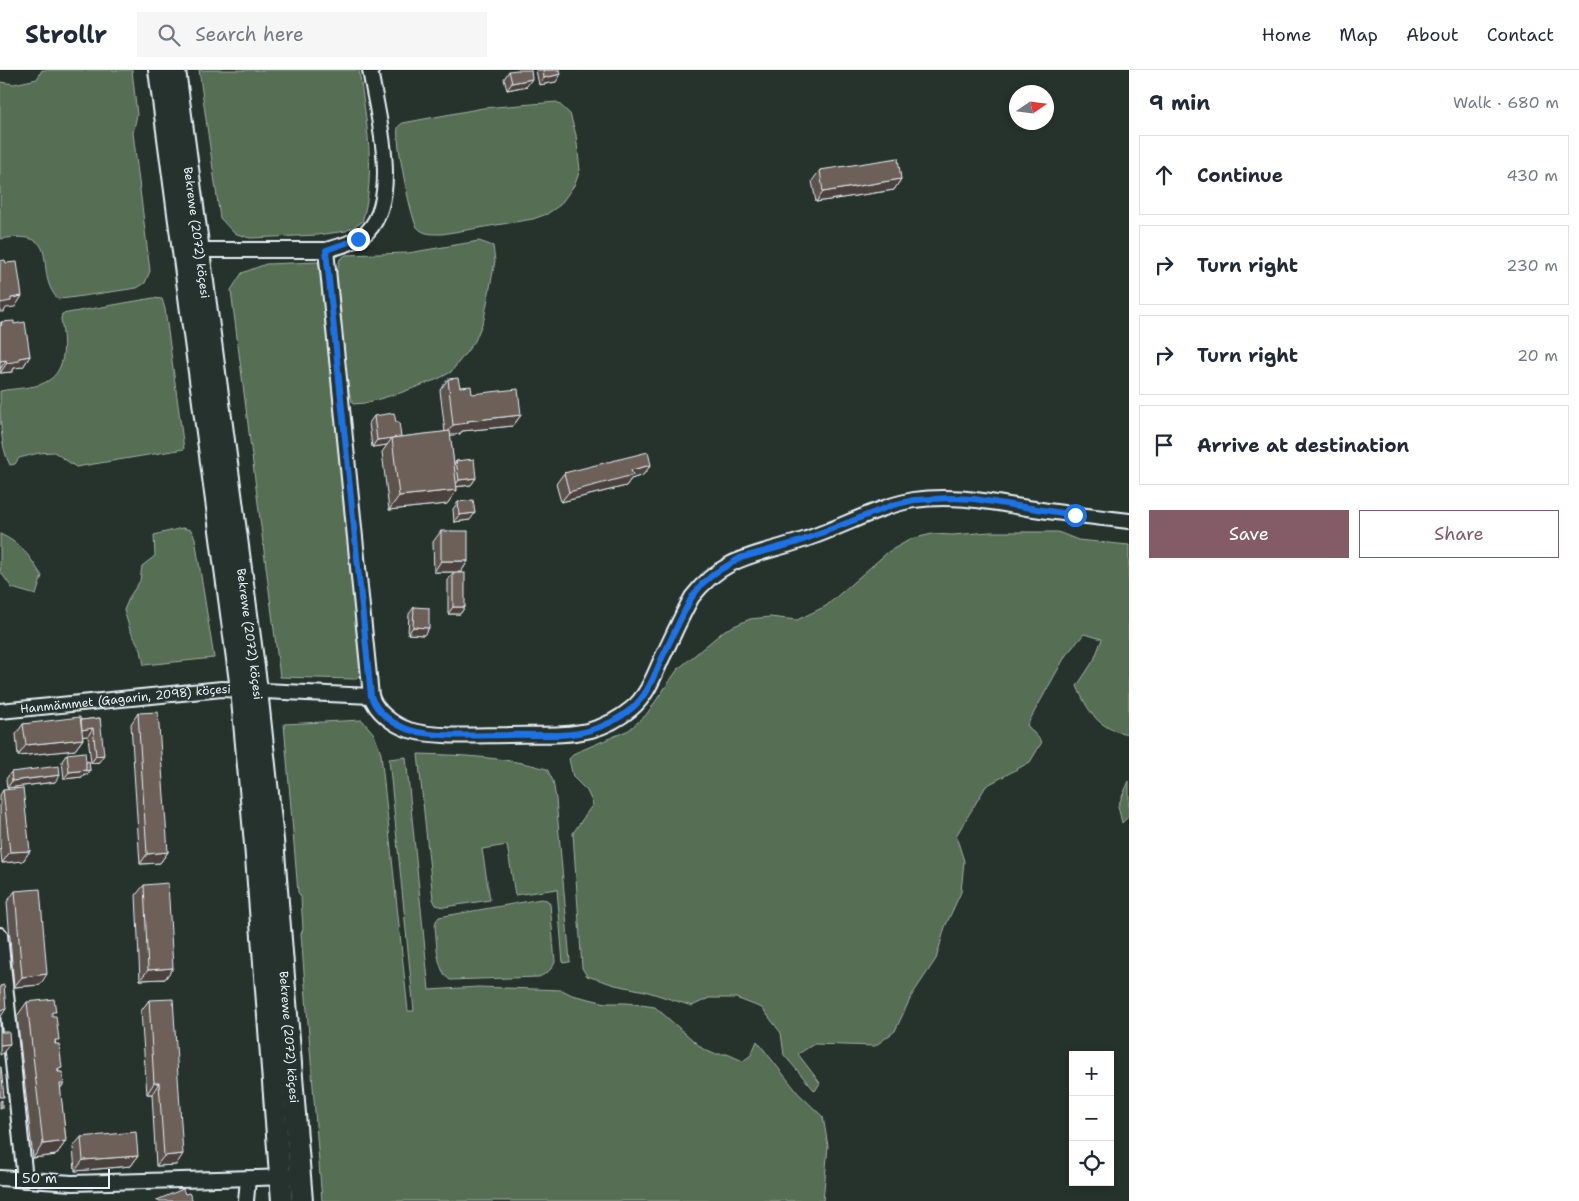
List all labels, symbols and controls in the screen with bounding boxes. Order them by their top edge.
search box [137,12,487,57]
text: Strollr [25,19,107,51]
icon: search [155,21,183,49]
text: Search here [195,22,304,47]
text: Home [1262,23,1311,47]
text: Map [1339,23,1378,47]
text: About [1406,23,1459,47]
text: Contact [1487,23,1554,47]
north arrow [1009,85,1054,130]
text: 9 min [1149,89,1210,117]
text: Walk · 680 m [1453,92,1559,113]
icon: ahead [1150,161,1178,189]
text: Continue [1197,163,1283,188]
text: 430 m [1507,165,1558,186]
street label: Bekrewe (2072) köçesi [180,166,213,299]
route end [347,228,370,251]
icon: right [1150,251,1178,279]
text: Turn right [1197,253,1298,278]
text: 230 m [1506,255,1558,276]
icon: right [1150,341,1178,369]
text: Turn right [1197,343,1298,368]
text: 20 m [1517,345,1558,366]
icon: arrive [1150,431,1178,459]
text: Arrive at destination [1197,433,1409,458]
route start [1064,504,1087,527]
button: Save [1149,510,1349,558]
button: Share [1359,510,1559,558]
street label: Bekrewe (2072) köçesi [233,567,266,701]
street label: Hanmämmet (Gagarin, 2098) köçesi [19,681,231,717]
street label: Bekrewe (2072) köçesi [276,970,302,1104]
map controls [1069,1051,1114,1186]
button: + [1069,1051,1114,1096]
button: − [1069,1096,1114,1141]
button: locate [1069,1141,1114,1186]
scale bar [15,1166,110,1189]
text: 50 m [22,1169,57,1187]

